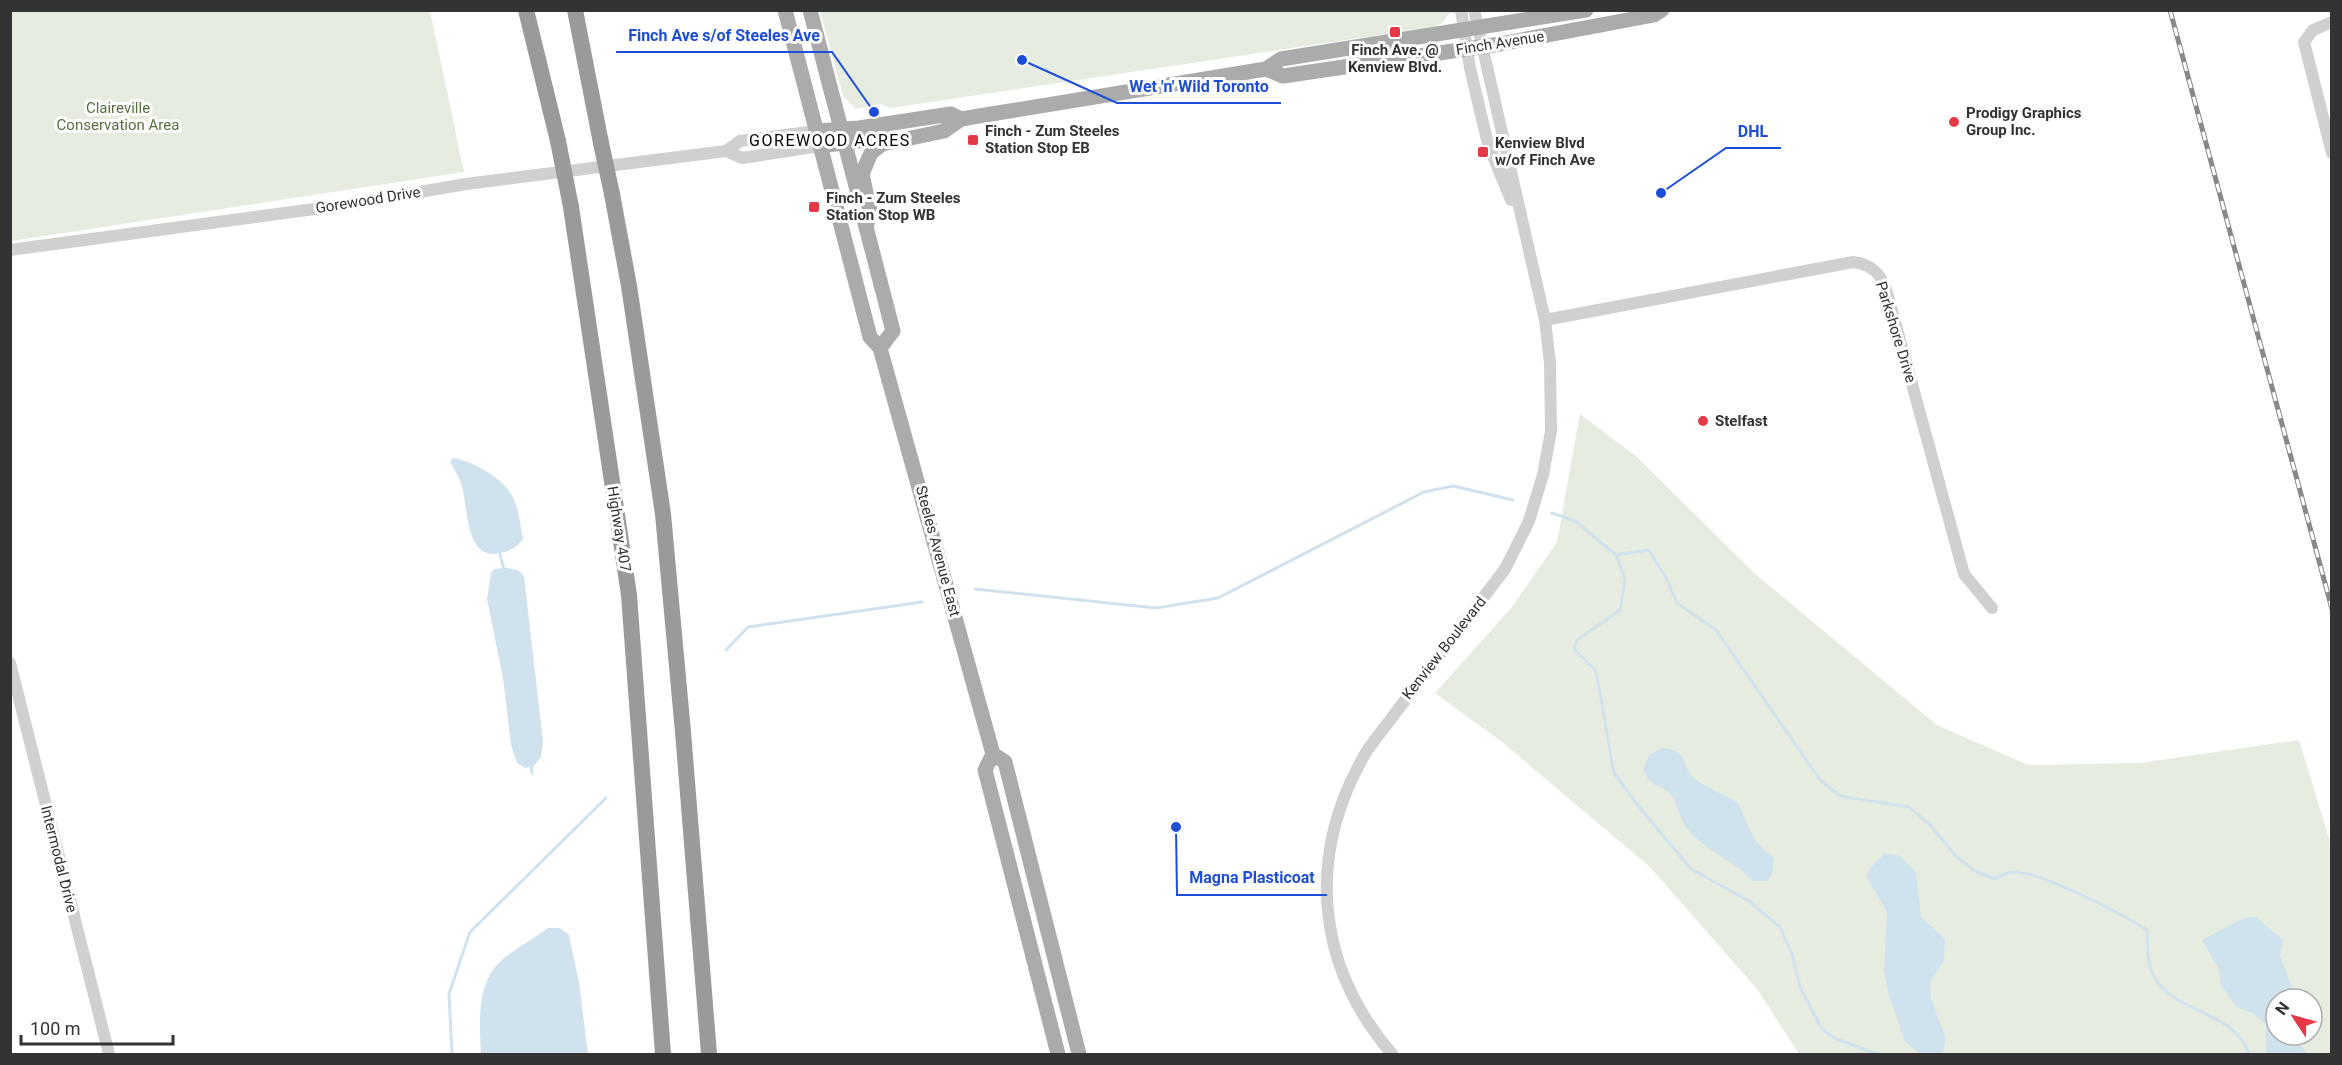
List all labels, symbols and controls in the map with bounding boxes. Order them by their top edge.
callout: Finch Ave s/of Steeles Ave [616,18,832,52]
marker: Finch Ave. @ Kenview Blvd. [1388,25,1402,39]
text: Finch Ave s/of Steeles Ave [628,26,820,45]
street label: Finch Avenue [1455,27,1545,59]
place label: Finch Ave. @ Kenview Blvd. [1348,41,1442,76]
callout: Wet 'n' Wild Toronto [1117,69,1281,103]
text: Wet 'n' Wild Toronto [1129,77,1269,96]
park label: Claireville Conservation Area [57,99,179,134]
place label: Prodigy Graphics Group Inc. [1966,104,2082,139]
callout: DHL [1726,114,1781,148]
marker: Prodigy Graphics Group Inc. [1947,115,1961,129]
place label: Finch - Zum Steeles Station Stop EB [985,122,1120,157]
text: DHL [1738,122,1769,141]
district label: GOREWOOD ACRES [749,131,911,150]
marker: Finch - Zum Steeles Station Stop EB [966,133,980,147]
place label: Kenview Blvd w/of Finch Ave [1495,134,1595,169]
marker: Kenview Blvd w/of Finch Ave [1476,145,1490,159]
street label: Gorewood Drive [314,183,422,217]
place label: Finch - Zum Steeles Station Stop WB [826,189,961,224]
marker: Finch - Zum Steeles Station Stop WB [807,200,821,214]
street label: Parkshore Drive [1872,279,1920,385]
place label: Stelfast [1715,412,1768,430]
marker: Stelfast [1696,414,1710,428]
street label: Steeles Avenue East [912,484,964,619]
street label: Highway 407 [603,485,635,573]
street label: Kenview Boulevard [1398,593,1490,703]
street label: Intermodal Drive [37,804,81,914]
callout: Magna Plasticoat [1177,861,1327,895]
text: Magna Plasticoat [1189,868,1315,887]
north arrow [2264,987,2324,1047]
text: N [2271,998,2293,1019]
scale bar [21,1008,172,1046]
text: 100 m [30,1018,81,1039]

